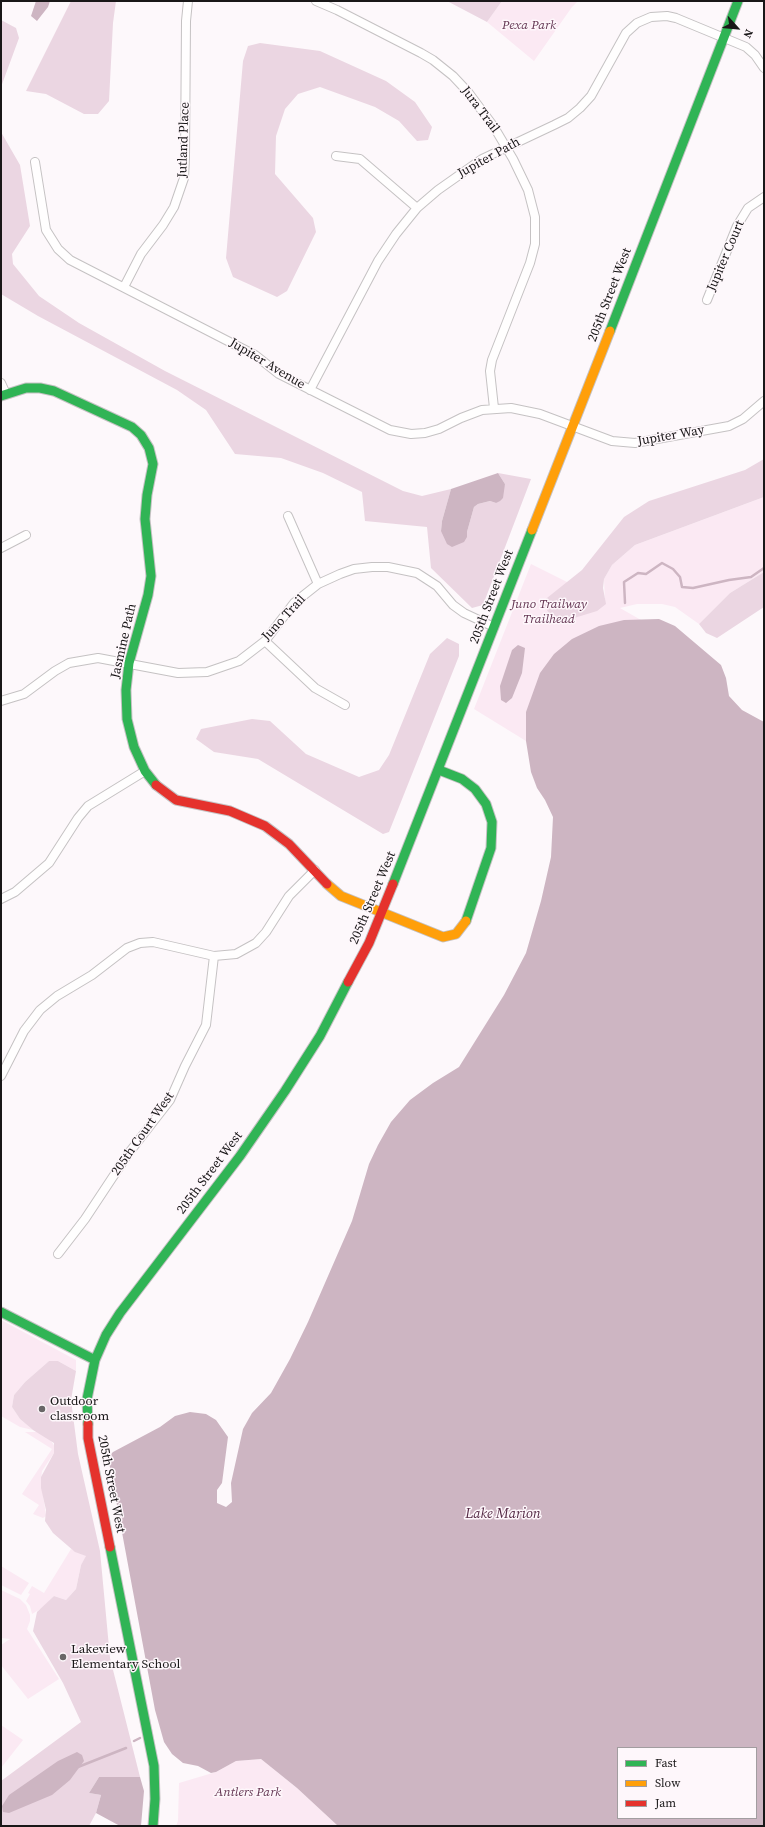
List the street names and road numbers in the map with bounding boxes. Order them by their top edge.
street label: Jura Trail [457,84,503,136]
street label: Jutland Place [175,102,193,178]
street label: Jupiter Path [455,134,523,182]
street label: Jupiter Court [704,218,748,294]
street label: 205th Street West [585,246,635,344]
street label: Jupiter Avenue [226,335,308,393]
street label: Jupiter Way [636,422,706,450]
street label: 205th Street West [467,548,517,646]
street label: Juno Trail [259,592,309,644]
street label: Jasmine Path [108,602,140,680]
street label: 205th Street West [346,849,400,947]
street label: 205th Court West [108,1089,178,1179]
street label: 205th Street West [174,1129,246,1217]
street label: 205th Street West [94,1434,128,1534]

